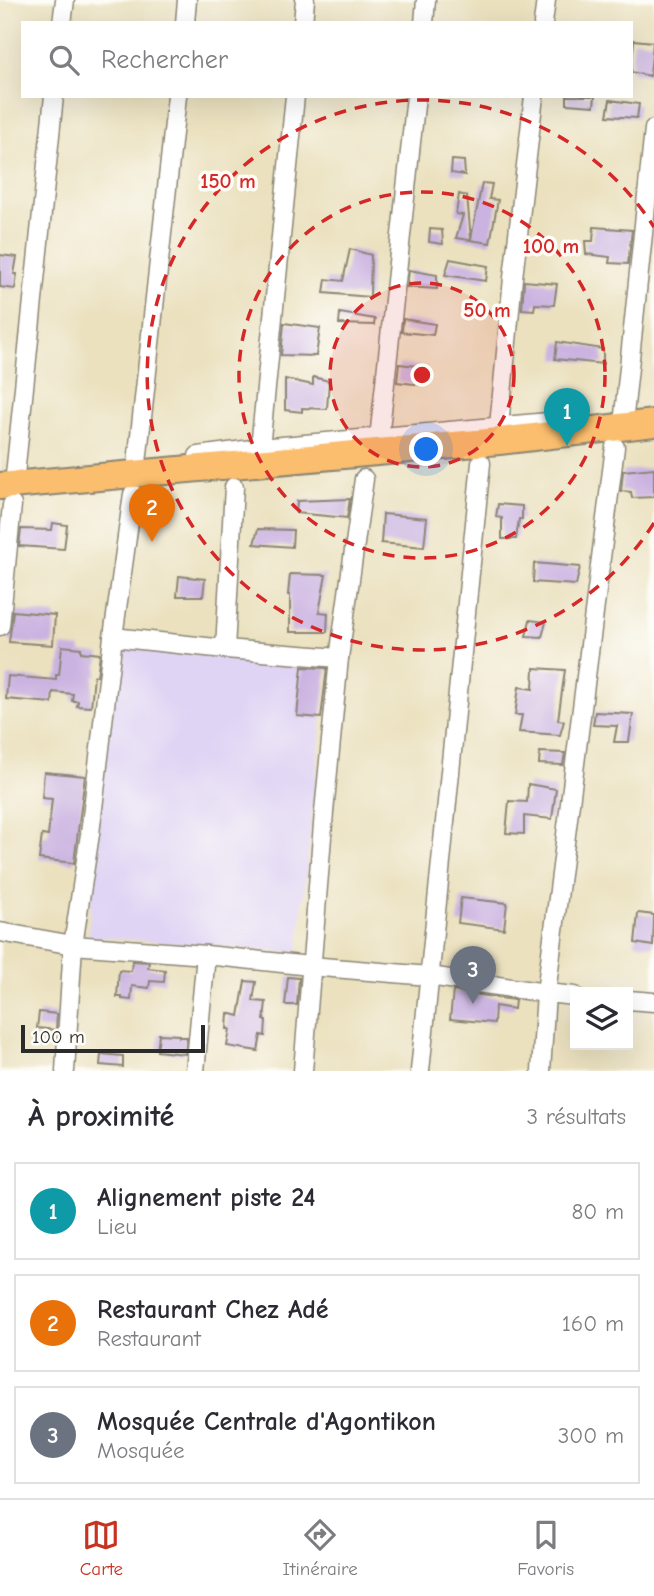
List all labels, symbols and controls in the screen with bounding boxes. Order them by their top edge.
search box [21,21,633,98]
icon: search [45,41,83,79]
text: Rechercher [101,45,228,75]
text: 150 m [200,169,256,193]
text: 100 m [523,234,579,258]
text: 50 m [463,298,511,322]
centre of rings [410,363,434,387]
pin: 1 [544,388,590,446]
your location [409,432,443,466]
pin: 2 [129,484,175,542]
pin: 3 [450,946,496,1004]
map controls [570,987,633,1050]
button: layers [570,987,633,1050]
scale bar [21,1022,205,1054]
text: 100 m [32,1026,85,1048]
text: À proximité [28,1099,174,1134]
text: 3 résultats [526,1103,626,1130]
text: Alignement piste 24 [97,1183,316,1213]
text: 1 [48,1198,58,1225]
text: 80 m [571,1198,624,1225]
text: Lieu [97,1213,137,1240]
text: Restaurant Chez Adé [97,1295,329,1325]
text: 2 [47,1310,59,1337]
text: 160 m [562,1310,624,1337]
text: Restaurant [97,1325,201,1352]
text: Mosquée Centrale d'Agontikon [97,1407,436,1437]
text: 3 [47,1422,59,1449]
text: 300 m [558,1422,624,1449]
text: Mosquée [97,1437,184,1464]
tab: Carte [80,1516,123,1580]
tab: Itinéraire [283,1516,358,1580]
tab: Favoris [517,1516,574,1580]

